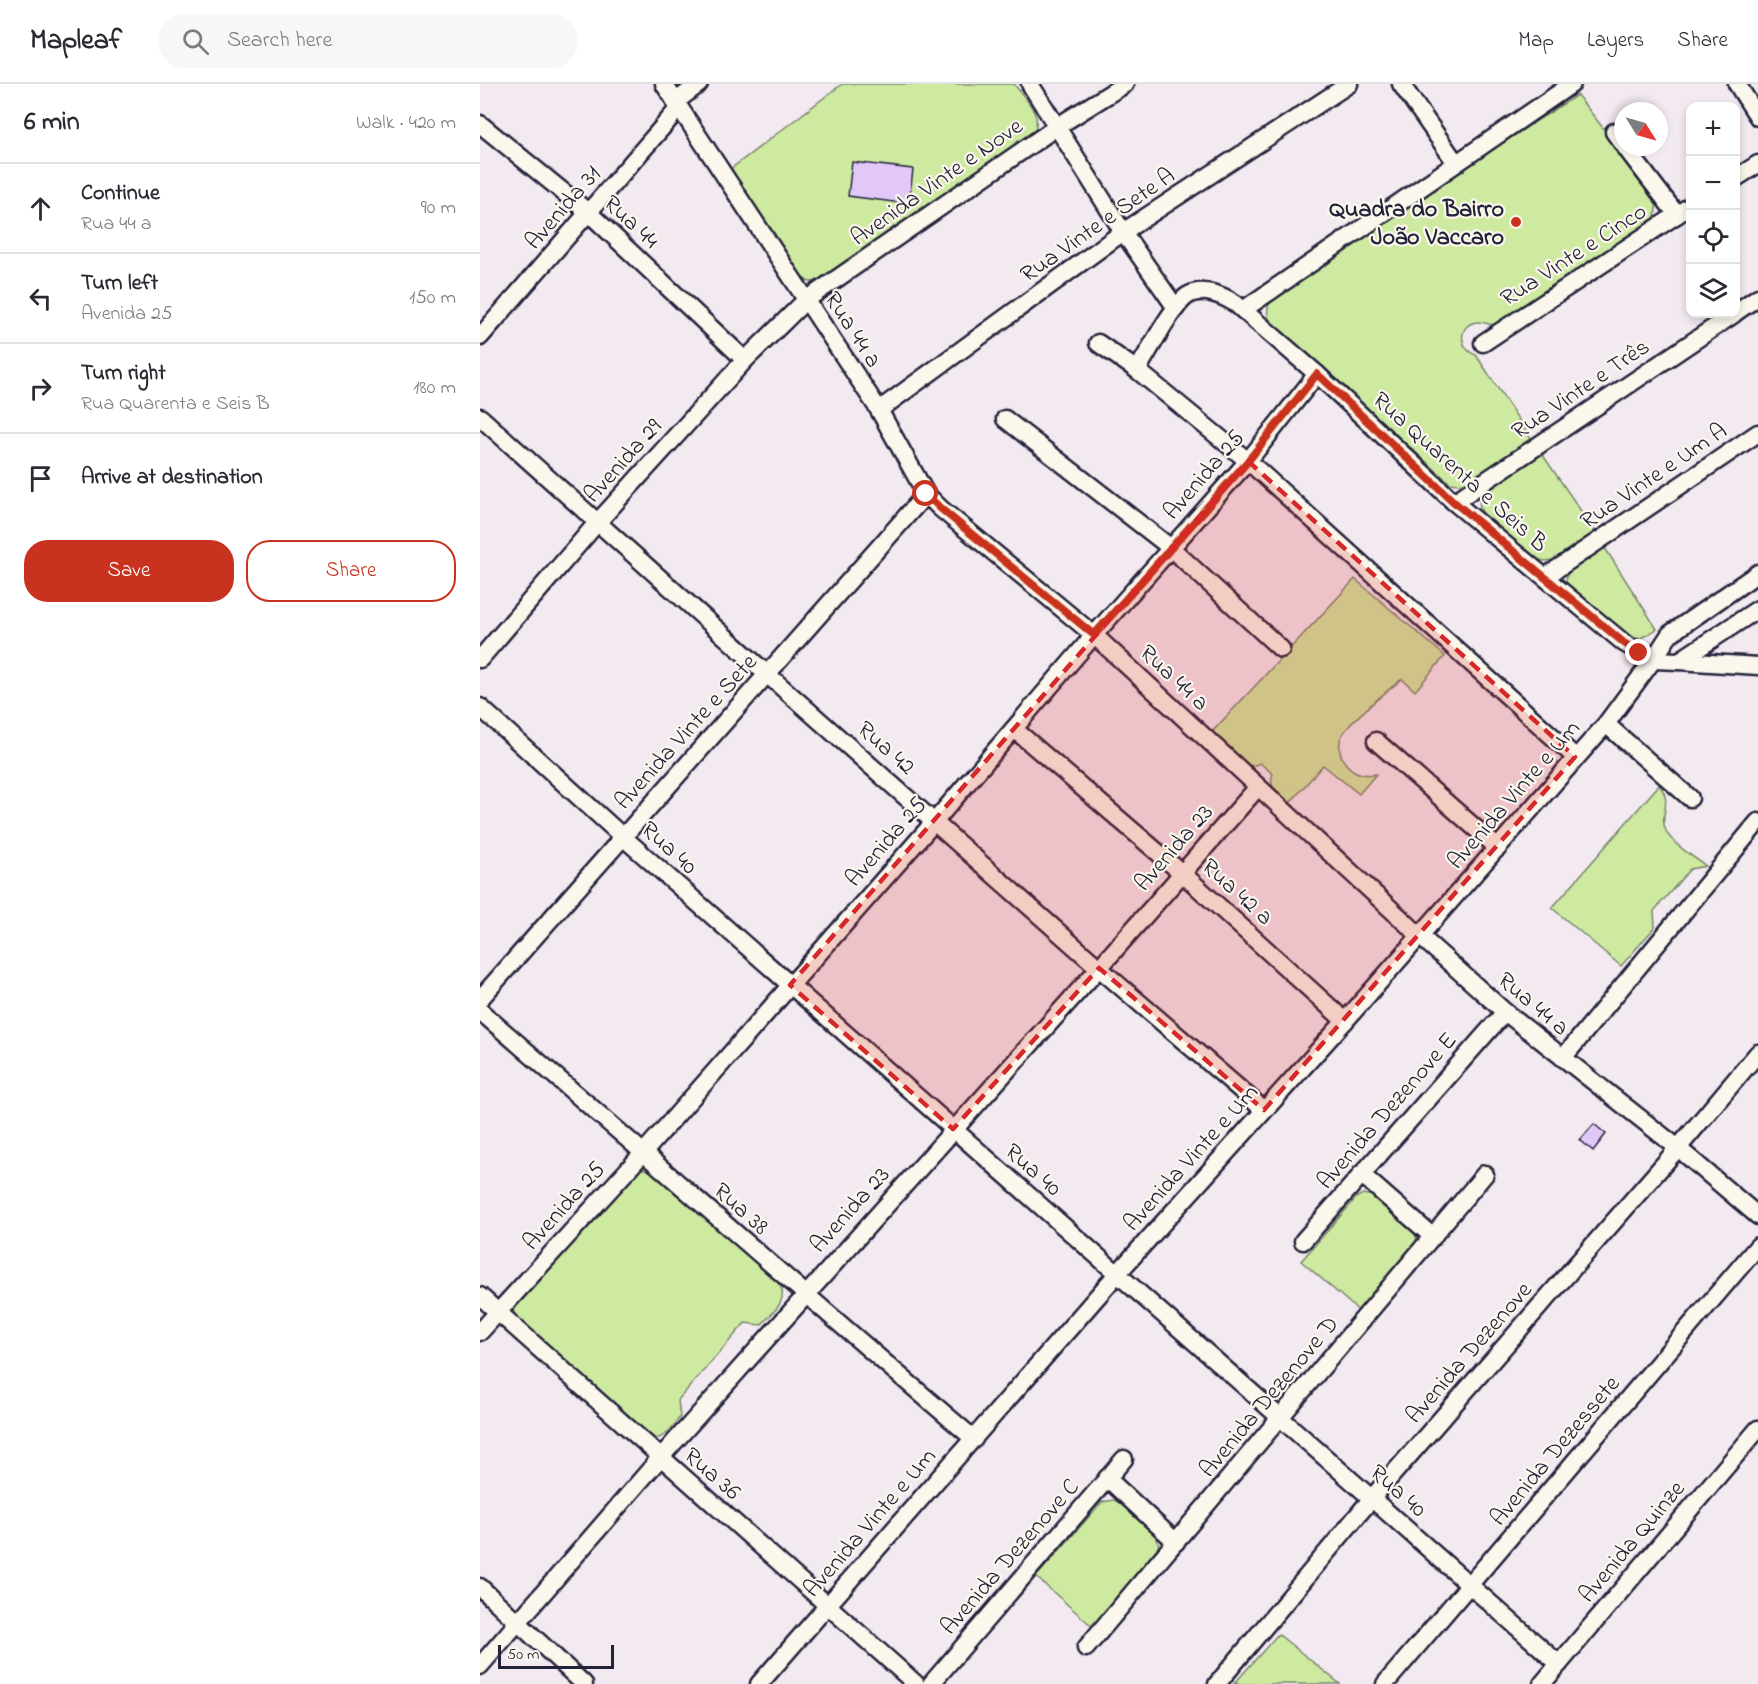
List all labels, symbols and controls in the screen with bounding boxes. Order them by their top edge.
search box [158,14,578,68]
text: Mapleaf [30,21,122,62]
icon: search [179,25,212,58]
text: Search here [227,25,332,57]
text: Map [1518,26,1554,56]
text: Layers [1587,26,1644,56]
text: Share [1677,26,1728,56]
north arrow [1614,102,1668,156]
map controls [1686,102,1740,318]
button: + [1686,102,1740,156]
text: 6 min [24,104,80,142]
text: Walk · 420 m [356,109,456,138]
street label: Avenida Vinte e Nove [844,110,1031,256]
button: − [1686,156,1740,210]
street label: Avenida 31 [517,159,611,258]
street label: Rua Vinte e Sete A [1014,160,1183,293]
text: Continue [81,178,160,210]
street label: Rua 44 [594,188,666,258]
icon: ahead [24,192,57,225]
place label: Quadra do Bairro João Vaccaro [1329,193,1504,256]
text: 90 m [421,194,456,223]
street label: Rua Vinte e Cinco [1494,196,1655,317]
text: Rua 44 a [81,210,152,239]
button: locate [1686,210,1740,264]
marker: Quadra do Bairro João Vaccaro [1509,215,1523,229]
button: layers [1686,264,1740,318]
text: Turn left [81,268,158,300]
icon: left [24,282,57,315]
text: 150 m [409,284,456,313]
street label: Rua 44 a [814,285,890,375]
text: Avenida 25 [81,300,172,329]
street label: Rua Vinte e Três [1505,331,1658,449]
text: Turn right [81,358,166,390]
icon: right [24,372,57,405]
text: 180 m [413,374,456,403]
street label: Rua Quarenta e Seis B [1363,384,1555,562]
text: Rua Quarenta e Seis B [81,390,270,419]
street label: Avenida 29 [576,411,672,512]
street label: Rua Vinte e Um A [1574,415,1735,539]
street label: Avenida 25 [1156,423,1254,529]
icon: arrive [24,462,57,495]
text: Arrive at destination [81,462,263,494]
route start [912,480,938,506]
button: Save [24,540,234,602]
button: Share [246,540,456,602]
street label: Rua 44 a [1130,637,1216,720]
route end [1625,639,1651,665]
street label: Avenida Vinte e Sete [607,647,767,818]
street label: Rua 42 [848,713,922,784]
street label: Avenida Vinte e Um [1440,713,1590,878]
street label: Avenida 25 [838,790,936,896]
street label: Avenida 23 [1127,797,1223,900]
street label: Rua 40 [632,814,705,884]
street label: Rua 42 a [1192,851,1280,935]
street label: Rua 44 a [1489,964,1576,1046]
street label: Avenida Dezenove E [1309,1025,1466,1198]
street label: Avenida Vinte e Um [1116,1077,1268,1240]
street label: Rua 40 [996,1136,1069,1206]
street label: Avenida 25 [515,1154,615,1259]
street label: Avenida 23 [802,1160,899,1262]
street label: Rua 38 [705,1175,776,1245]
street label: Avenida Dezenove [1398,1275,1542,1432]
street label: Avenida Dezenove D [1192,1309,1348,1486]
street label: Avenida Dezessete [1482,1368,1630,1535]
street label: Rua 36 [675,1440,748,1510]
street label: Avenida Vinte e Um [796,1441,946,1606]
street label: Rua 40 [1361,1457,1434,1527]
street label: Avenida Dezenove C [933,1472,1089,1644]
street label: Avenida Quinze [1571,1474,1695,1611]
scale bar [498,1642,614,1670]
text: 50 m [507,1643,539,1667]

